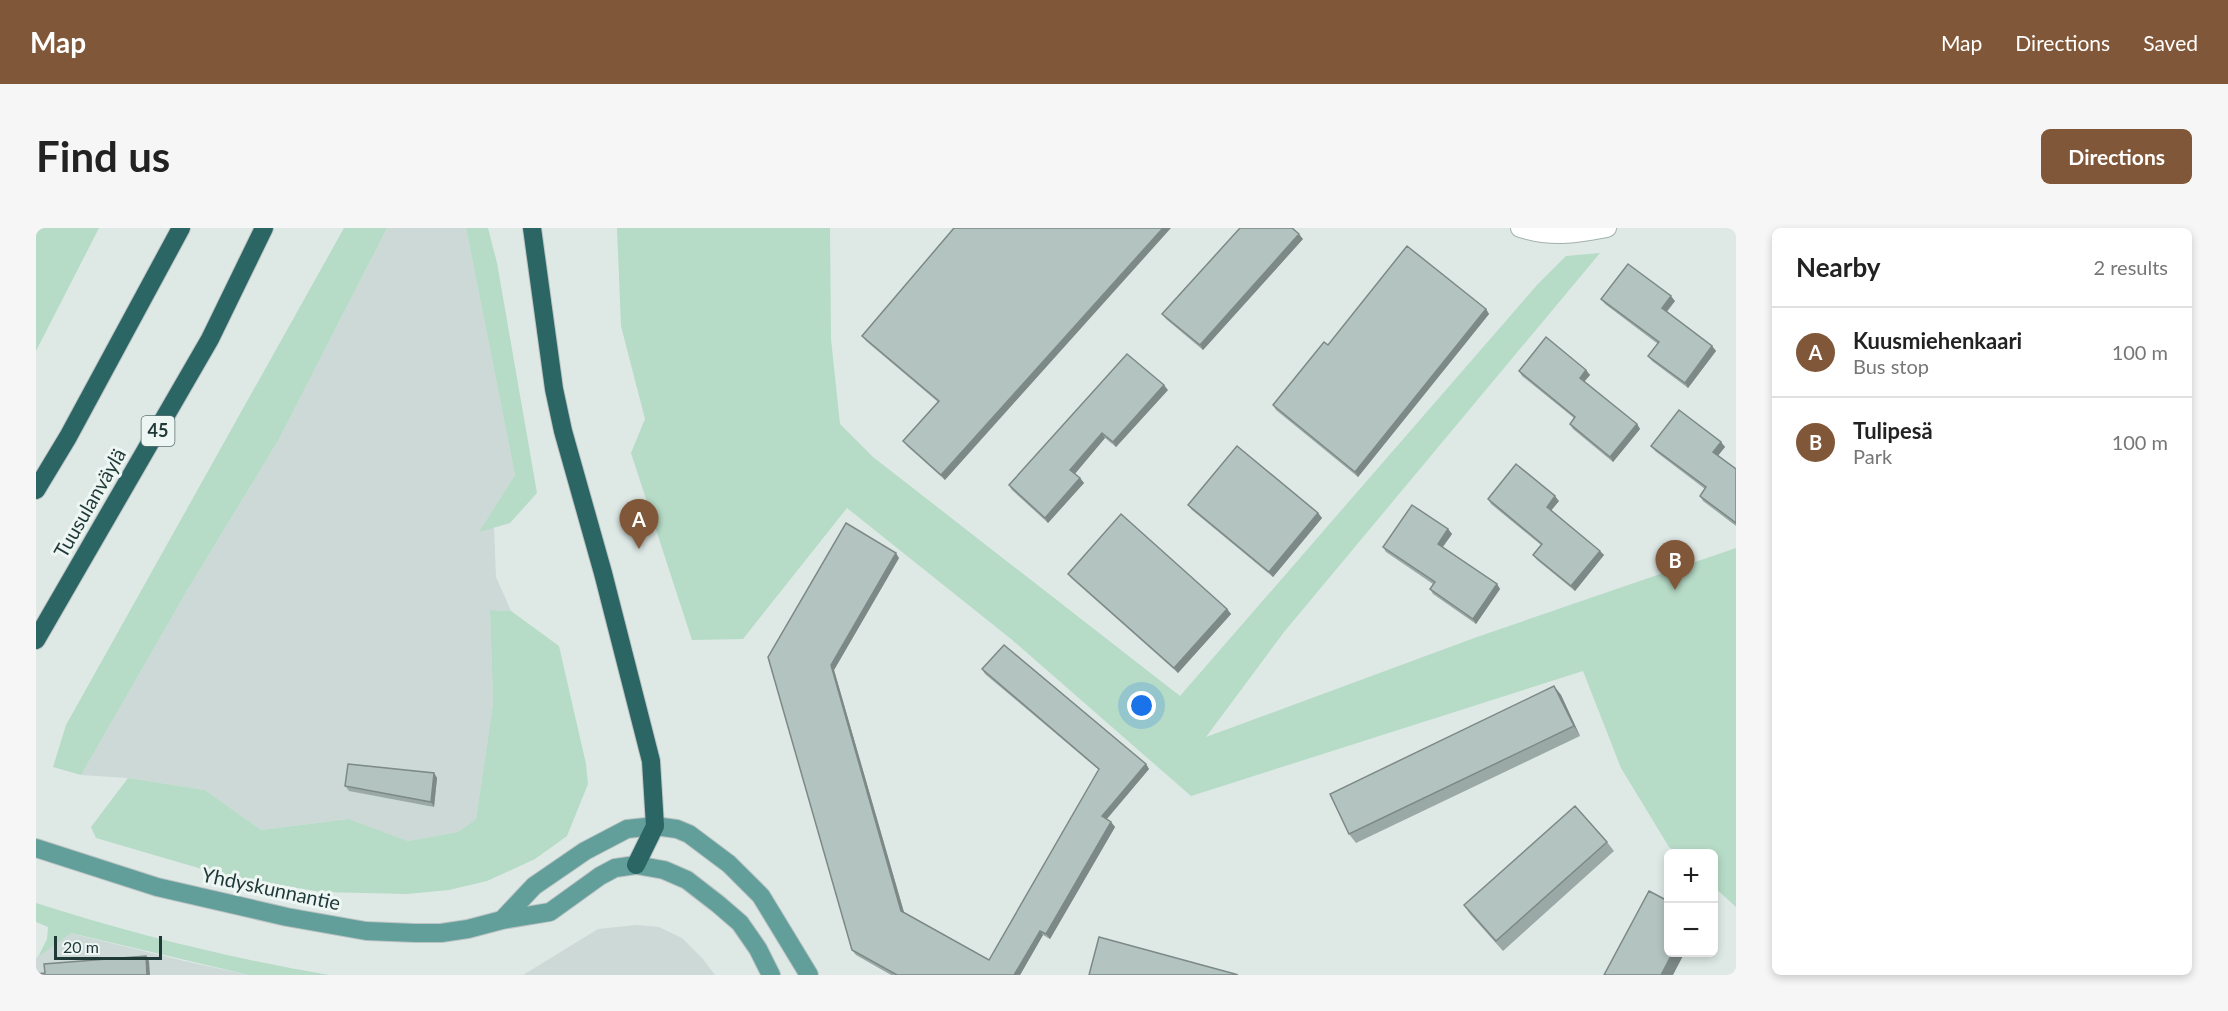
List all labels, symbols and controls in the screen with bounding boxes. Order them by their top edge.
text: Map [30,25,86,59]
text: Map [1941,30,1982,55]
text: Directions [2015,30,2110,55]
text: Saved [2143,30,2198,55]
button: Directions [2041,129,2192,184]
text: Find us [36,131,170,181]
text: Nearby [1796,251,1881,283]
text: 2 results [2093,255,2168,279]
text: Kuusmiehenkaari [1853,327,2022,354]
text: A [1809,340,1822,364]
text: 100 m [2112,340,2168,364]
text: Bus stop [1853,354,1929,378]
road number: 45 [142,416,174,446]
text: Tulipesä [1853,417,1933,444]
text: B [1809,430,1822,454]
text: 100 m [2112,430,2168,454]
street label: Tuusulanväylä [48,444,130,561]
text: Park [1853,444,1892,468]
pin: A [620,500,658,549]
pin: B [1656,540,1694,590]
your location [1127,691,1156,720]
map controls [1664,849,1718,957]
button: + [1664,849,1718,903]
street label: Yhdyskunnantie [200,862,343,914]
button: − [1664,903,1718,957]
scale bar [54,933,162,960]
text: 20 m [63,937,99,956]

